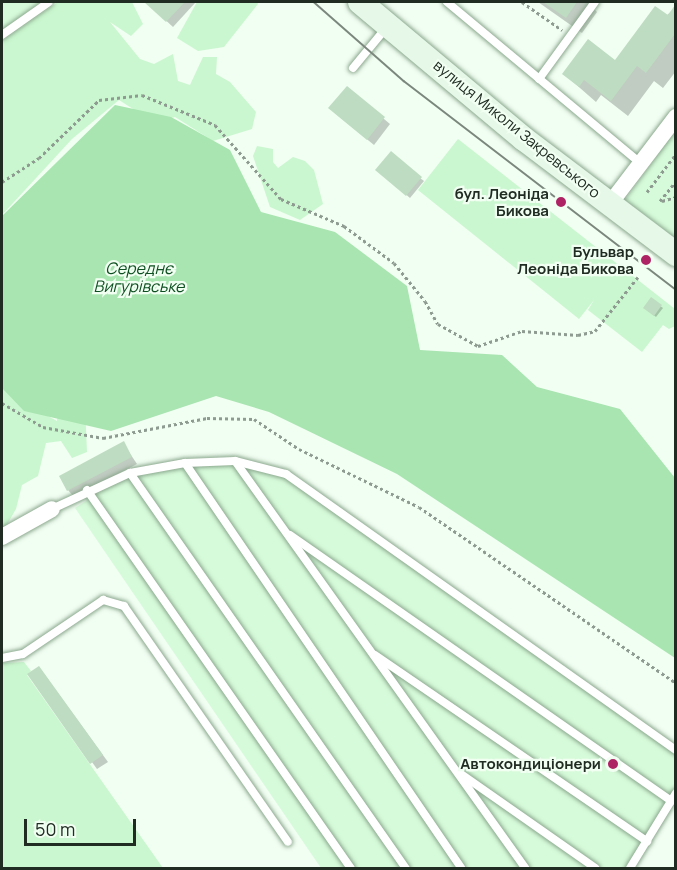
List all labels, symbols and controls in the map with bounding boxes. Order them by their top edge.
street label: вулиця Миколи Закревського [430,56,604,202]
place label: бул. Леоніда Бикова [455,184,549,219]
marker: бул. Леоніда Бикова [554,195,568,209]
place label: Бульвар Леоніда Бикова [517,242,634,277]
marker: Бульвар Леоніда Бикова [639,253,653,267]
water label: Середнє Вигурівське [94,258,184,296]
place label: Автокондиціонери [460,755,601,773]
marker: Автокондиціонери [606,757,620,771]
scale bar [27,807,140,845]
text: 50 m [35,817,75,841]

